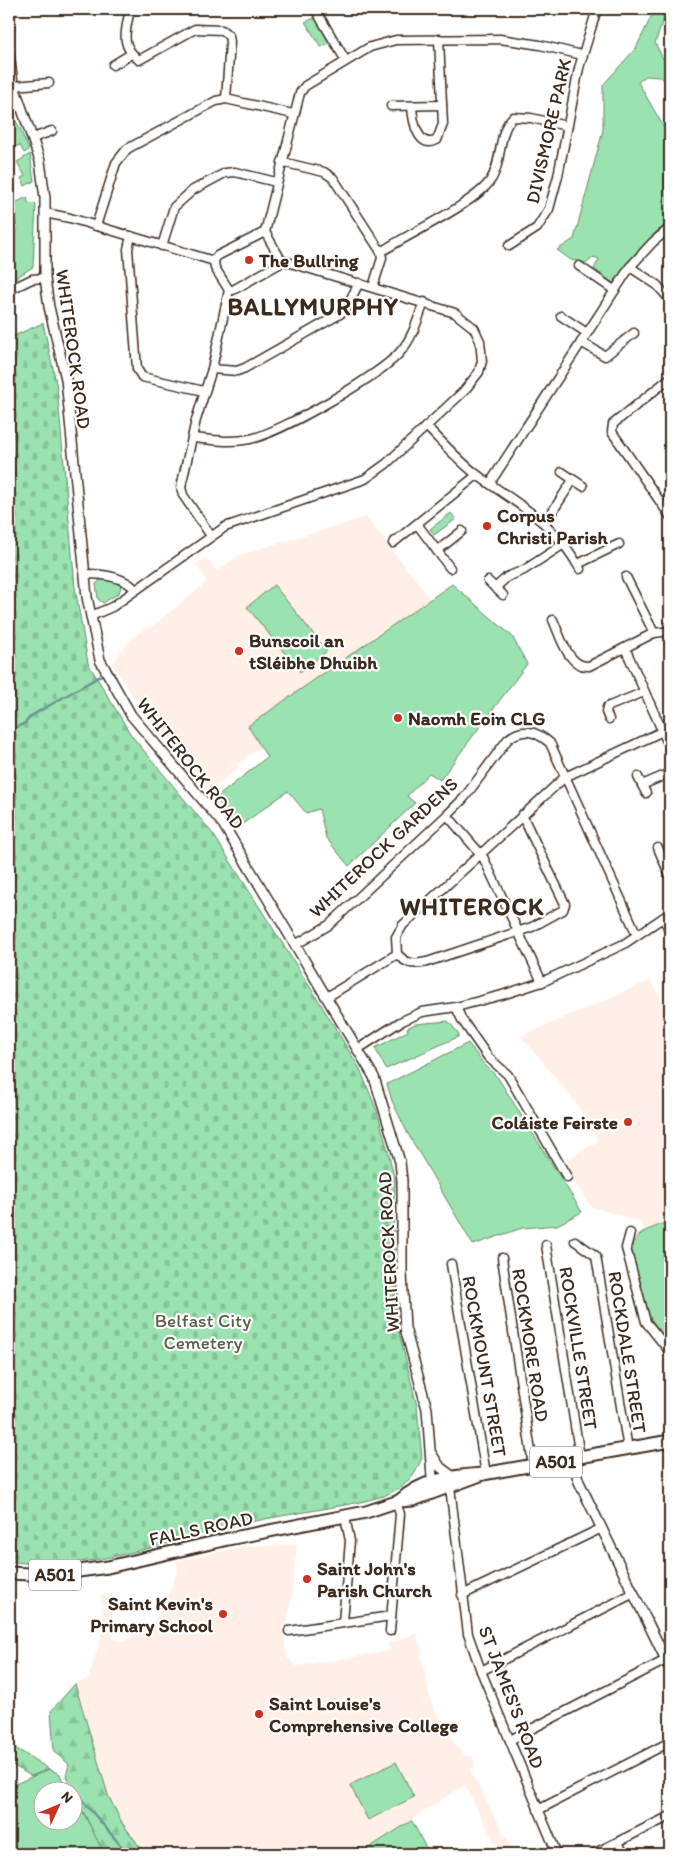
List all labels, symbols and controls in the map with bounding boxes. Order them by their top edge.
street label: DIVISMORE PARK [521,56,576,206]
place label: The Bullring [258,249,360,272]
marker: The Bullring [243,254,255,266]
street label: WHITEROCK ROAD [51,268,96,430]
district label: BALLYMURPHY [227,292,399,321]
place label: Corpus Christi Parish [497,504,609,549]
marker: Corpus Christi Parish [481,520,493,532]
place label: Bunscoil an tSléibhe Dhuibh [249,629,378,674]
marker: Bunscoil an tSléibhe Dhuibh [233,645,245,657]
street label: WHITEROCK ROAD [132,693,249,834]
place label: Naomh Eoin CLG [408,707,545,730]
marker: Naomh Eoin CLG [392,712,404,724]
street label: WHITEROCK GARDENS [304,772,463,922]
district label: WHITEROCK [400,892,544,921]
place label: Coláiste Feirste [492,1111,618,1134]
marker: Coláiste Feirste [622,1116,634,1128]
street label: WHITEROCK ROAD [373,1171,404,1333]
street label: ROCKVILLE STREET [554,1265,603,1431]
street label: ROCKMORE ROAD [507,1267,554,1423]
street label: ROCKDALE STREET [603,1269,652,1435]
street label: ROCKMOUNT STREET [457,1274,512,1459]
park label: Belfast City Cemetery [155,1309,251,1354]
road number: A501 [530,1446,582,1478]
street label: FALLS ROAD [147,1506,255,1551]
place label: Saint John's Parish Church [317,1557,432,1602]
road number: A501 [29,1560,81,1590]
marker: Saint John's Parish Church [301,1573,313,1585]
place label: Saint Kevin's Primary School [90,1592,214,1637]
marker: Saint Kevin's Primary School [217,1608,229,1620]
street label: ST JAMES'S ROAD [474,1622,549,1772]
place label: Saint Louise's Comprehensive College [269,1692,458,1737]
marker: Saint Louise's Comprehensive College [253,1708,265,1720]
north arrow [32,1780,82,1830]
text: N [58,1788,76,1807]

